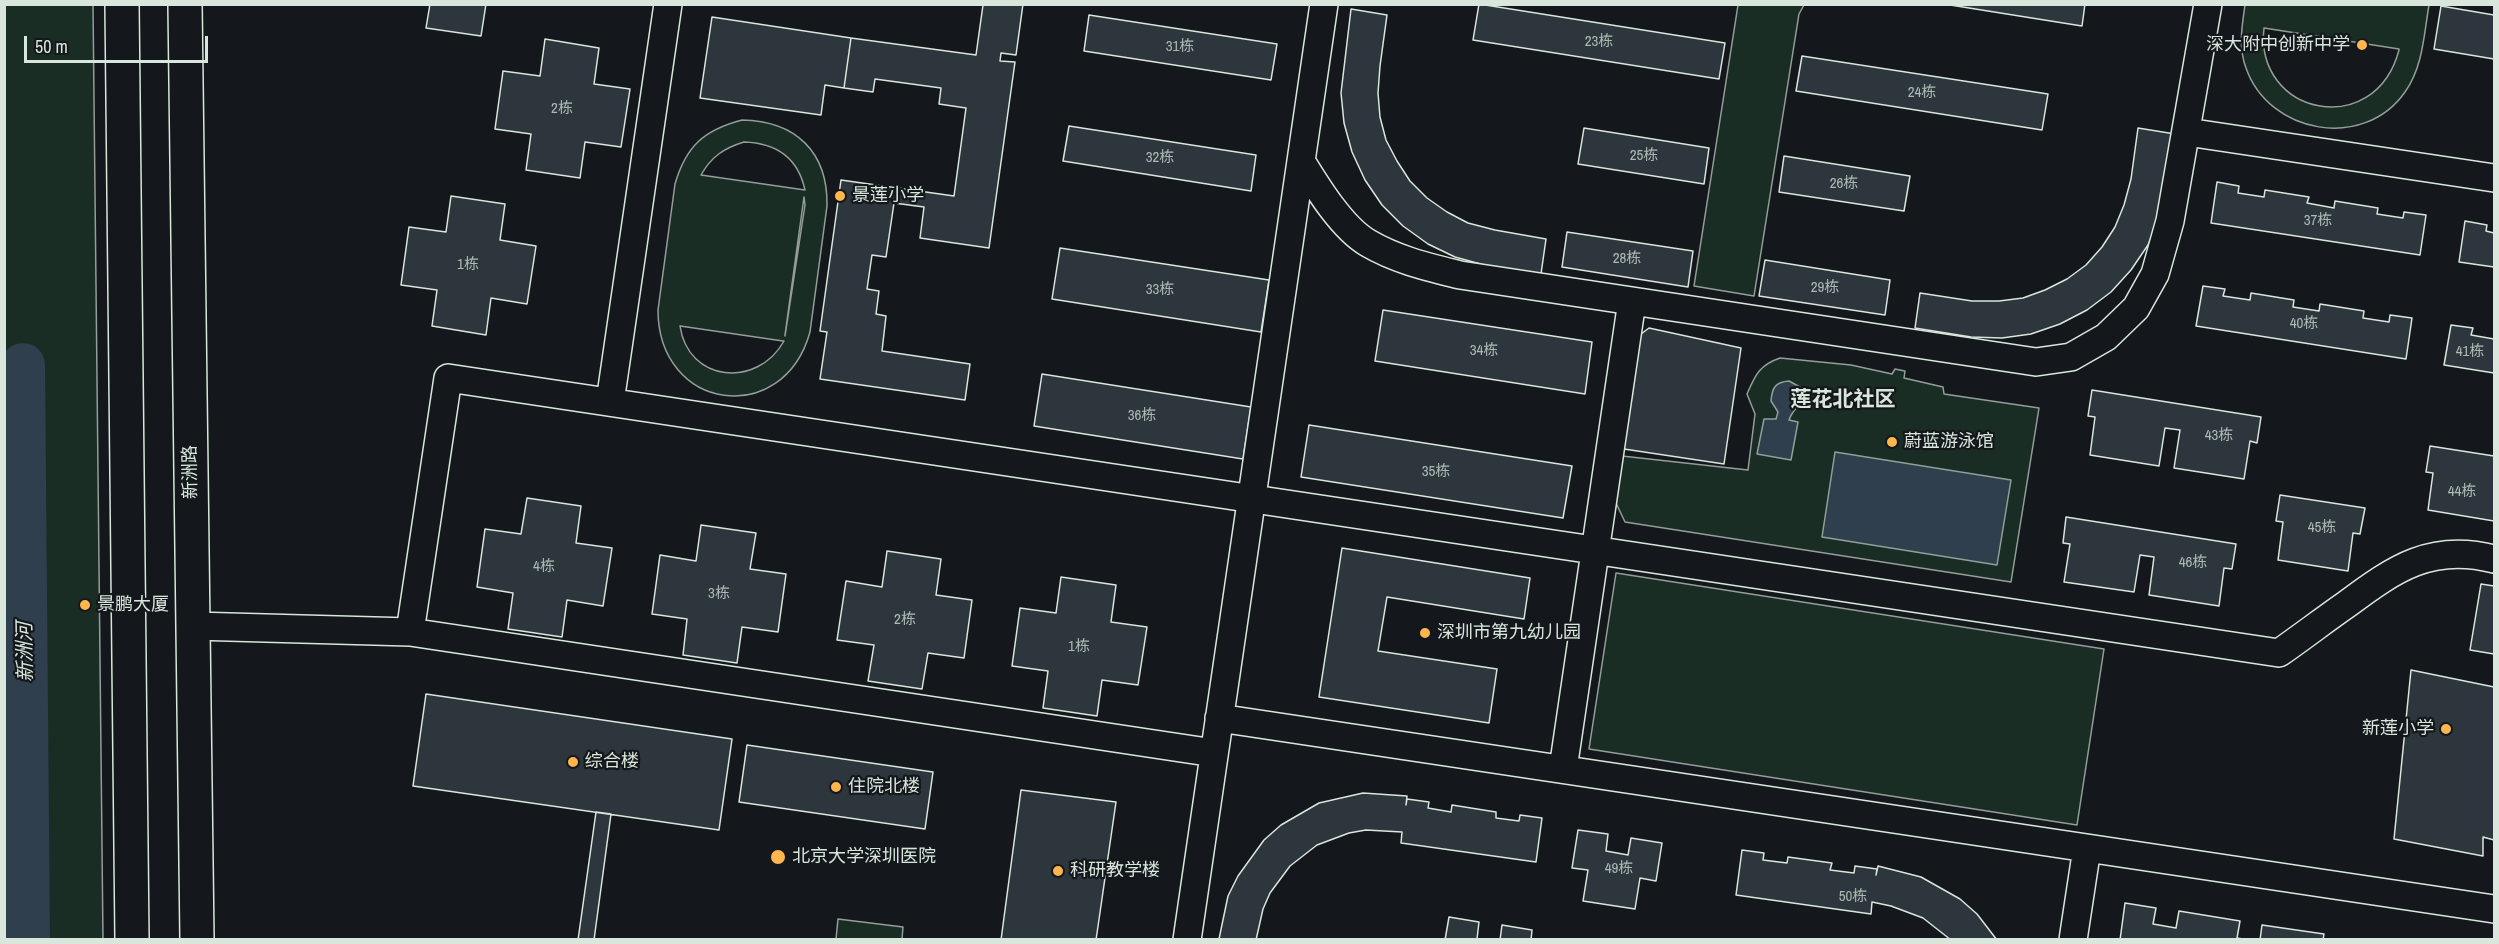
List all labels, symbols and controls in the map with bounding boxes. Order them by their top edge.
scale bar [27,24,212,62]
house number: 23栋 [1585,33,1613,51]
text: 50 m [35,34,68,59]
place label: 深大附中创新中学 [2206,34,2350,56]
house number: 31栋 [1166,38,1194,56]
marker: 深大附中创新中学 [2355,38,2369,52]
house number: 24栋 [1908,84,1936,102]
house number: 2栋 [551,100,573,118]
house number: 25栋 [1630,147,1658,165]
house number: 32栋 [1146,149,1174,167]
house number: 26栋 [1830,175,1858,193]
place label: 景莲小学 [852,185,924,207]
marker: 景莲小学 [833,189,847,203]
house number: 37栋 [2304,212,2332,230]
house number: 28栋 [1613,250,1641,268]
house number: 1栋 [457,256,479,274]
house number: 29栋 [1811,279,1839,297]
house number: 33栋 [1146,281,1174,299]
house number: 40栋 [2290,315,2318,333]
house number: 34栋 [1470,342,1498,360]
house number: 41栋 [2456,343,2484,361]
district label: 莲花北社区 [1791,387,1895,413]
house number: 36栋 [1128,407,1156,425]
house number: 43栋 [2205,427,2233,445]
place label: 蔚蓝游泳馆 [1904,431,1994,453]
marker: 蔚蓝游泳馆 [1885,435,1899,449]
street label: 新洲路 [180,445,202,499]
house number: 35栋 [1422,463,1450,481]
house number: 44栋 [2448,483,2476,501]
house number: 45栋 [2308,519,2336,537]
house number: 46栋 [2179,554,2207,572]
house number: 4栋 [533,558,555,576]
house number: 3栋 [708,585,730,603]
place label: 景鹏大厦 [97,594,169,616]
marker: 景鹏大厦 [78,598,92,612]
house number: 2栋 [894,611,916,629]
water label: 新洲河 [13,622,39,682]
place label: 深圳市第九幼儿园 [1437,622,1581,644]
marker: 深圳市第九幼儿园 [1418,626,1432,640]
house number: 1栋 [1068,638,1090,656]
place label: 新莲小学 [2362,718,2434,740]
marker: 新莲小学 [2439,722,2453,736]
place label: 综合楼 [585,751,639,773]
marker: 综合楼 [566,755,580,769]
place label: 住院北楼 [848,776,920,798]
marker: 住院北楼 [829,780,843,794]
place label: 北京大学深圳医院 [792,846,936,868]
marker: 北京大学深圳医院 [769,848,787,866]
place label: 科研教学楼 [1070,860,1160,882]
house number: 49栋 [1605,860,1633,878]
marker: 科研教学楼 [1051,864,1065,878]
house number: 50栋 [1839,888,1867,906]

